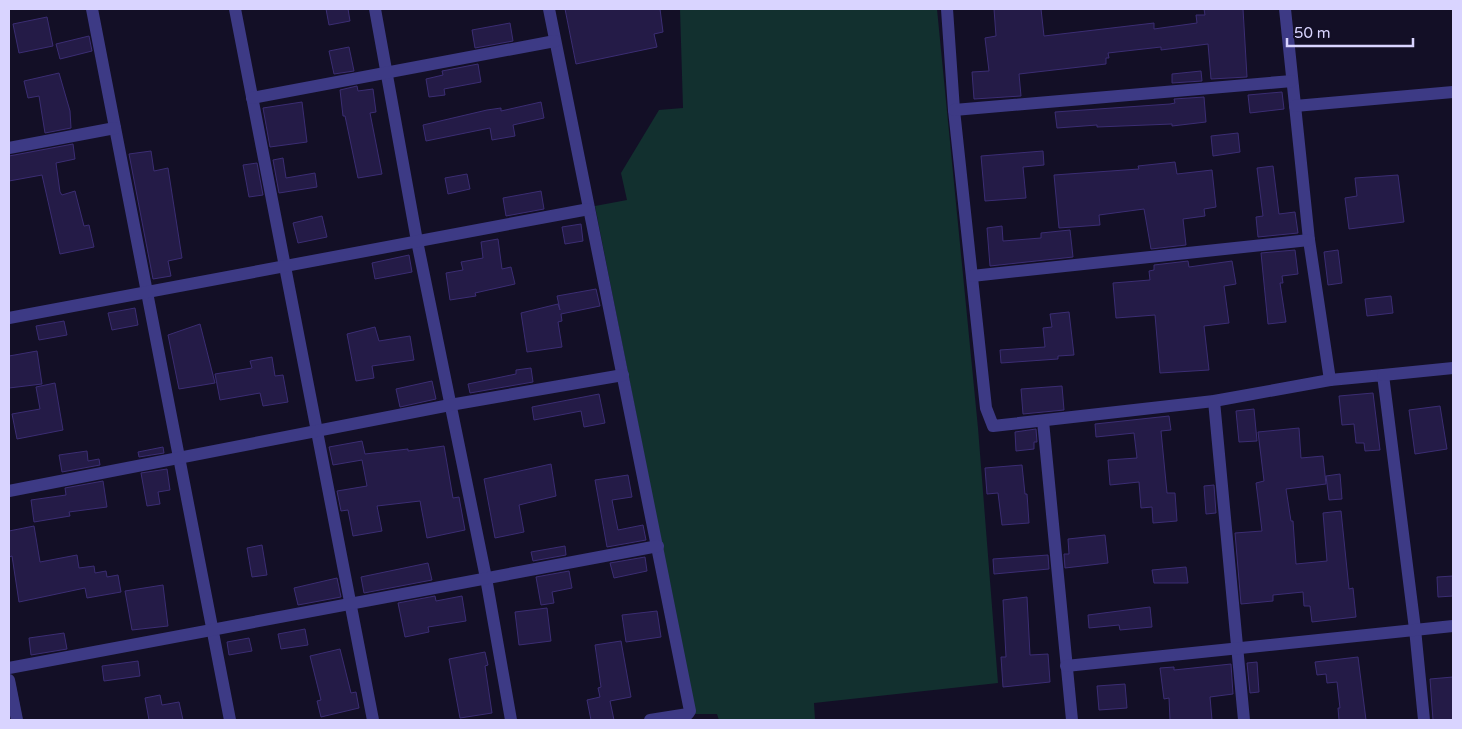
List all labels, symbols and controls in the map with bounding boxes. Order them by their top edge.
scale bar [1287,15,1413,47]
text: 50 m [1294,24,1331,42]

